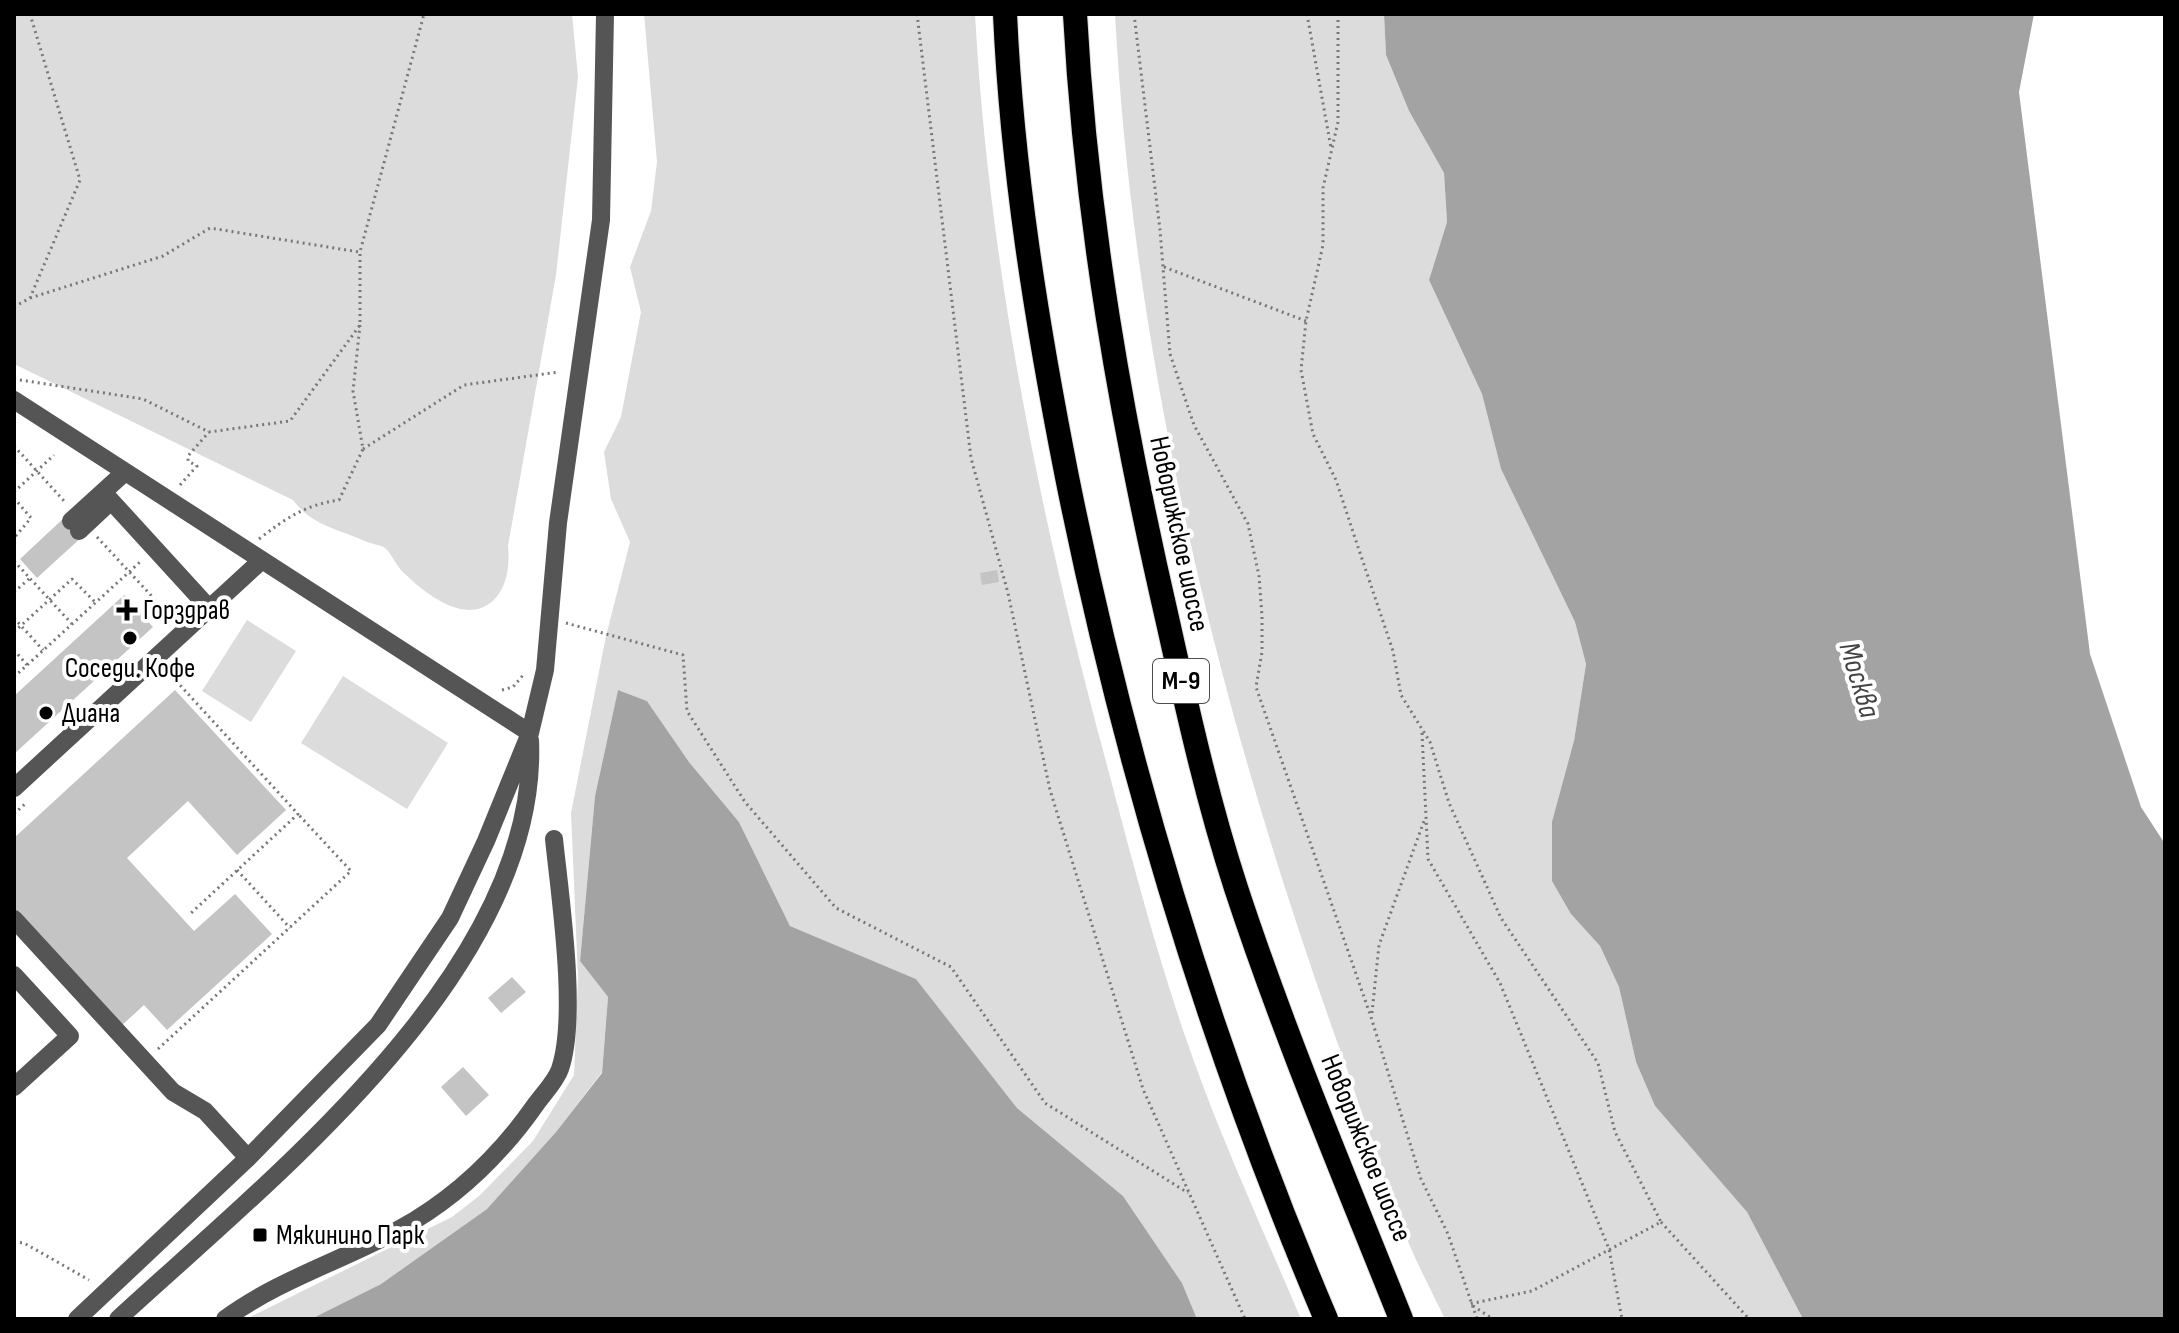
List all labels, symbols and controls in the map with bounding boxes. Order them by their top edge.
street label: Новорижское шоссе [1142,433,1216,635]
place label: Горздрав [143,594,230,627]
marker: Горздрав [118,601,136,619]
marker: Соседи. Кофе [121,629,139,647]
water label: Москва [1831,638,1887,722]
place label: Соседи. Кофе [65,652,195,685]
road number: М-9 [1153,659,1209,703]
place label: Диана [62,697,120,730]
marker: Диана [37,704,55,722]
street label: Новорижское шоссе [1313,1050,1419,1246]
place label: Мякинино Парк [276,1219,425,1252]
marker: Мякинино Парк [251,1226,269,1244]

